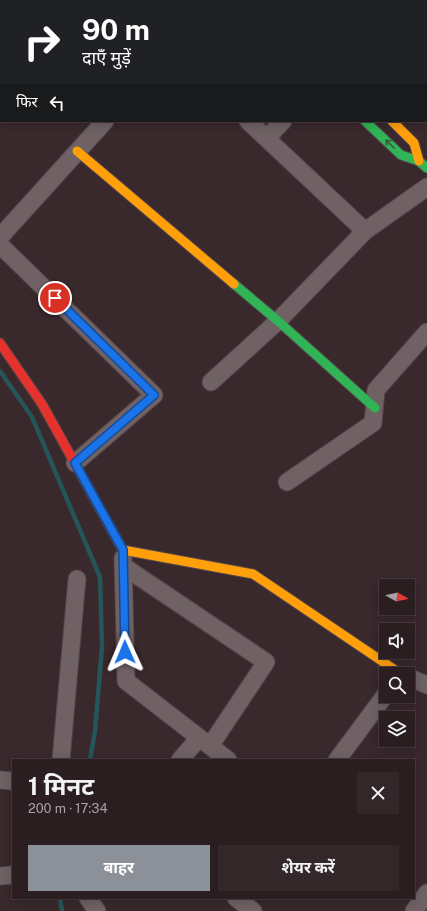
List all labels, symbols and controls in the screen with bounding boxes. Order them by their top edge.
text: 90 m [82,13,150,46]
icon: right [16,16,68,68]
text: दाएँ मुड़ें [82,47,131,68]
icon: left [46,92,68,114]
text: फिर [16,93,38,110]
one-way arrow [385,140,395,149]
pin [38,281,72,315]
icon: arrive [44,287,66,309]
north arrow [379,579,415,615]
map controls [379,579,415,747]
button: sound [379,623,415,659]
position arrow [104,631,146,673]
button: search [379,667,415,703]
button: layers [379,711,415,747]
text: 1 मिनट [28,772,94,800]
button: close [357,772,399,814]
text: 200 m · 17:34 [28,801,108,816]
button: बाहर [28,845,210,891]
button: शेयर करें [218,845,399,891]

